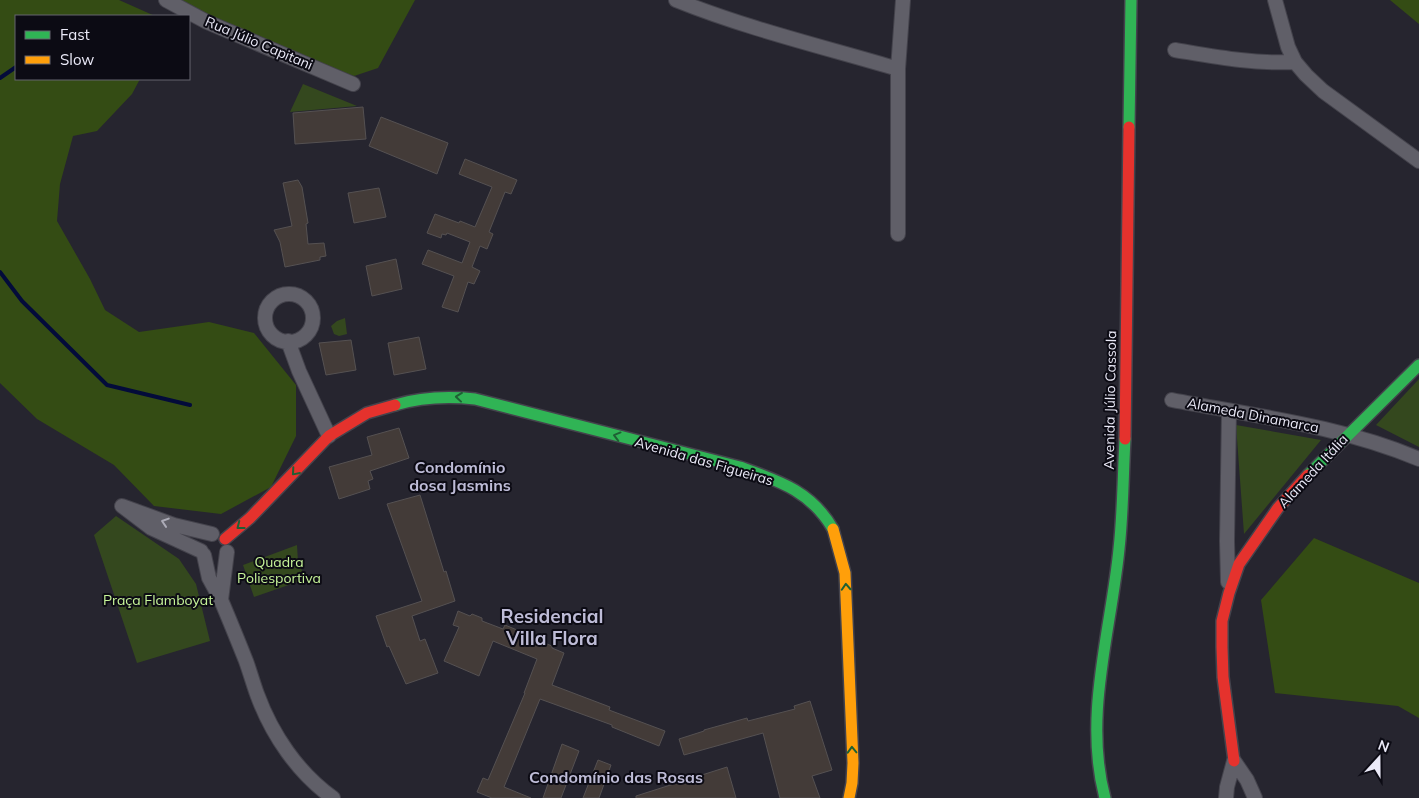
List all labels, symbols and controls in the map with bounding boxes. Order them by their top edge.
street label: Rua Júlio Capitani [202,12,316,74]
legend [15,15,190,80]
text: Fast [60,25,90,44]
text: Slow [60,50,94,69]
street label: Avenida Júlio Cassola [1100,330,1120,470]
one-way arrow [455,392,463,403]
street label: Alameda Dinamarca [1186,393,1320,437]
street label: Alameda Itália [1274,430,1352,512]
one-way arrow [613,432,621,442]
street label: Avenida das Figueiras [633,433,775,489]
district label: Condomínio dosa Jasmins [409,457,511,495]
one-way arrow [292,466,301,475]
one-way arrow [161,518,170,528]
one-way arrow [236,520,246,529]
park label: Quadra Poliesportiva [237,553,321,587]
one-way arrow [841,583,851,591]
park label: Praça Flamboyat [103,591,213,609]
district label: Residencial Villa Flora [501,604,603,650]
north arrow [1354,733,1404,783]
text: N [1375,736,1392,756]
one-way arrow [847,745,858,753]
district label: Condomínio das Rosas [529,767,703,787]

